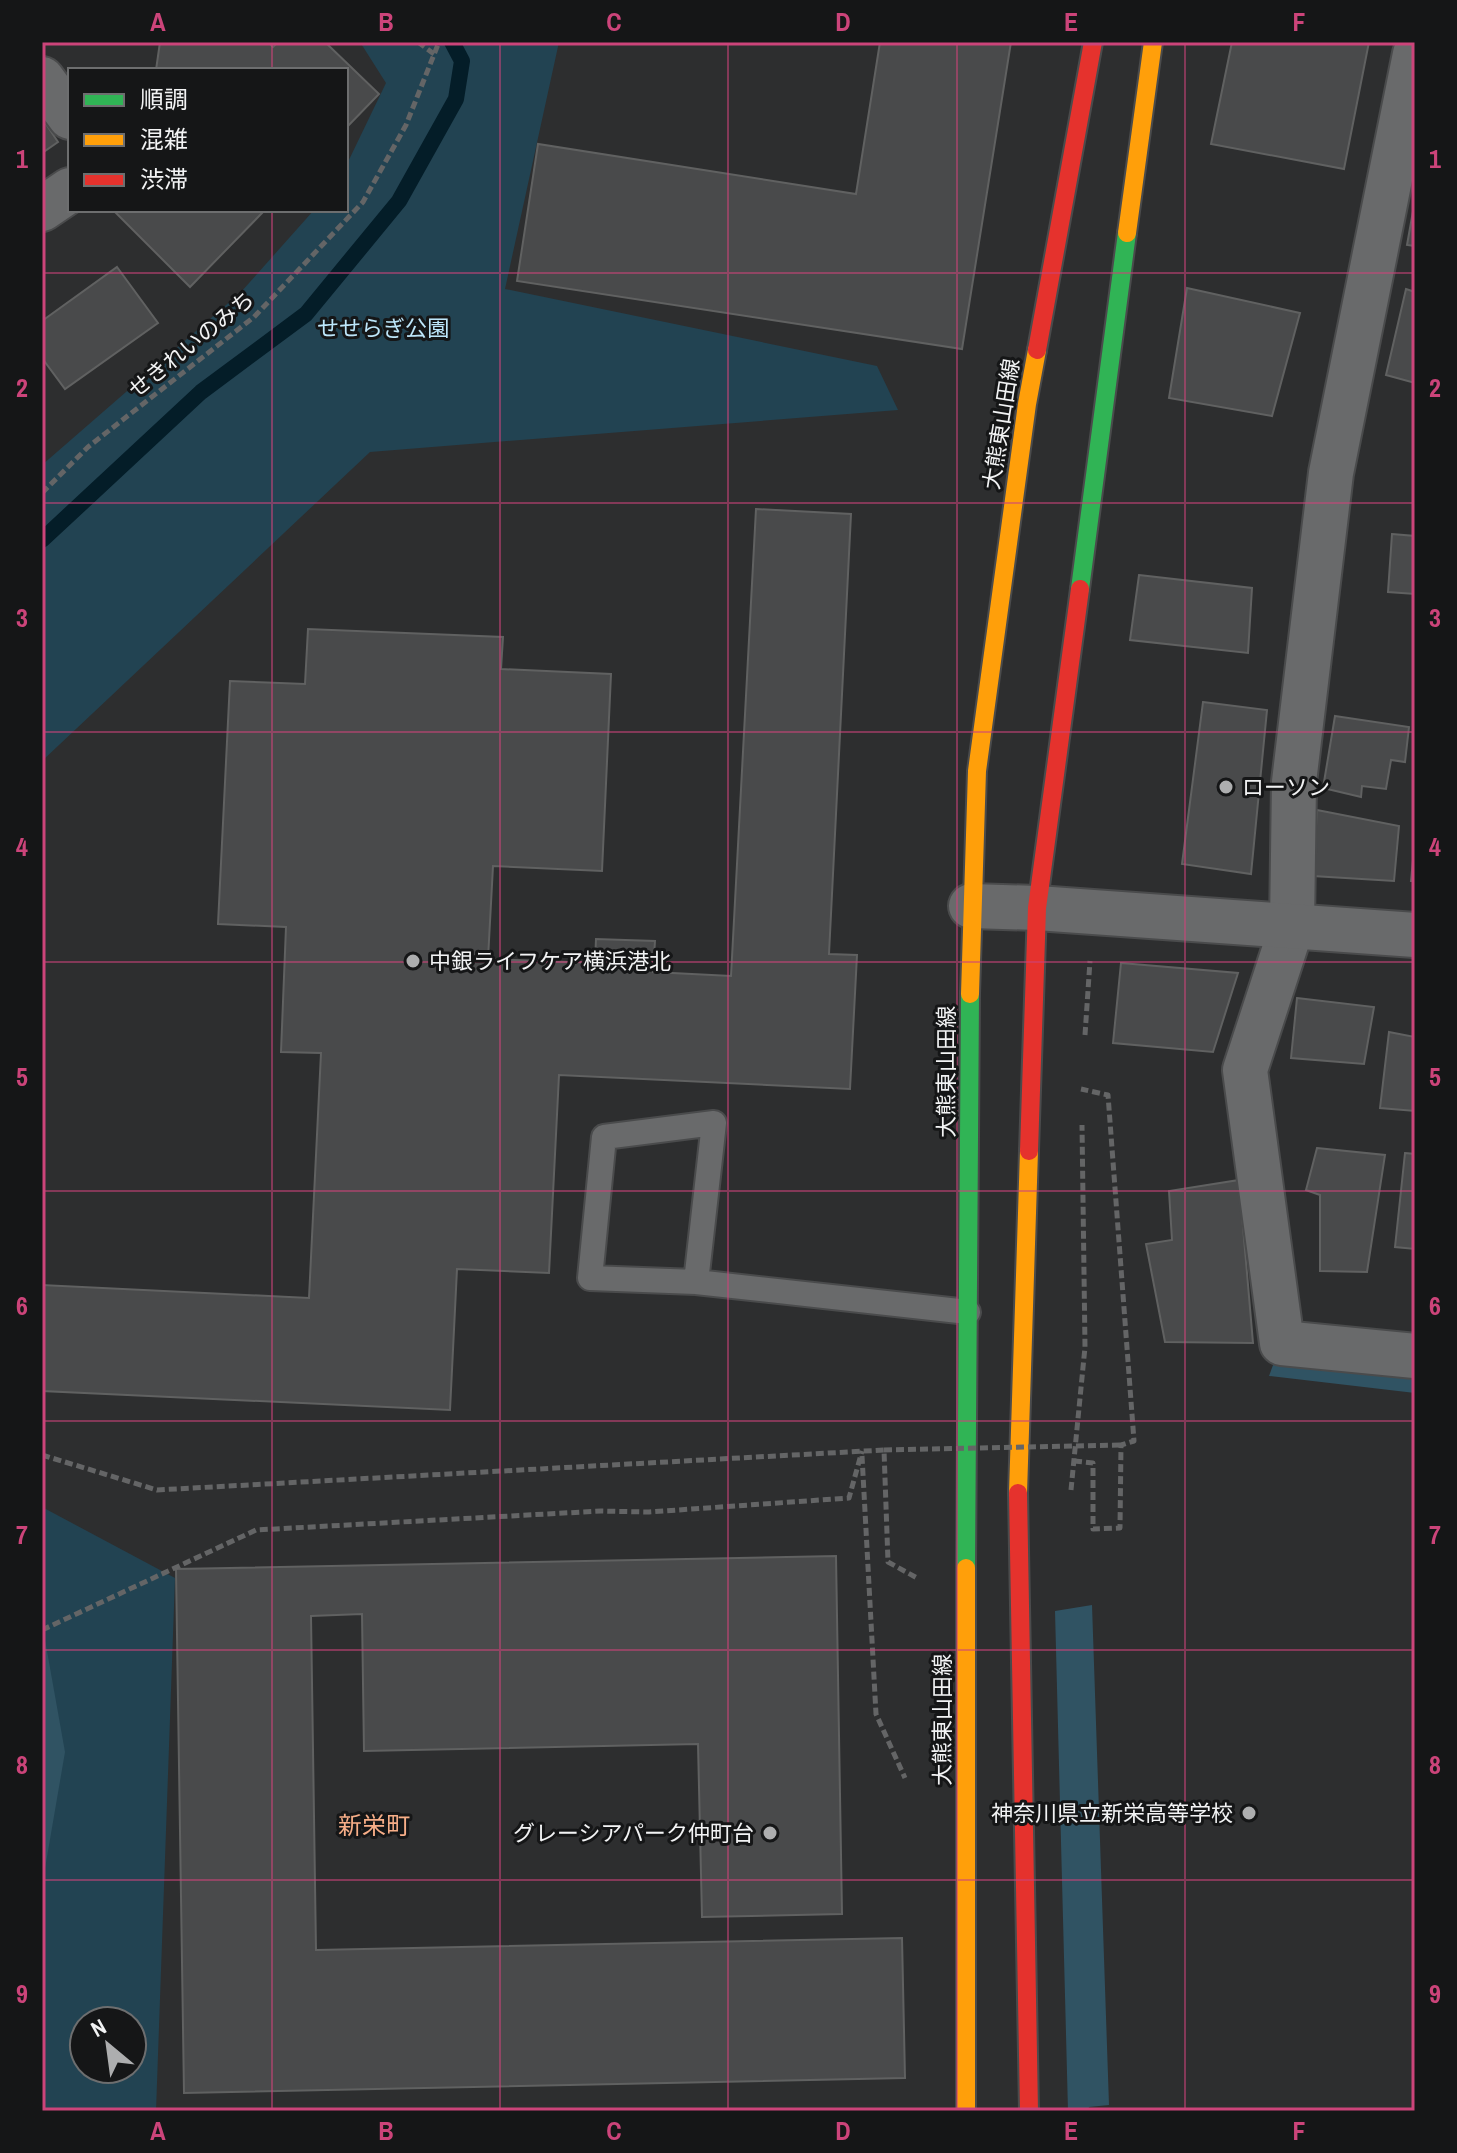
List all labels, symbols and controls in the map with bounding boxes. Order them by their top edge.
text: A [150,4,166,39]
text: B [378,4,394,39]
text: C [606,4,622,39]
text: D [835,4,851,39]
text: E [1064,4,1078,39]
text: F [1292,4,1306,39]
legend [68,68,348,212]
text: 順調 [140,83,188,115]
text: 混雑 [140,123,188,155]
text: 1 [16,141,28,176]
text: 1 [1429,141,1441,176]
text: 渋滞 [140,163,188,195]
street label: せきれいのみち [122,284,260,404]
park label: せせらぎ公園 [317,313,449,343]
street label: 大熊東山田線 [976,356,1026,492]
text: 2 [16,370,28,405]
text: 2 [1429,370,1441,405]
text: 3 [16,600,28,635]
text: 3 [1429,600,1441,635]
place label: ローソン [1242,772,1330,802]
marker: ローソン [1217,778,1235,796]
text: 4 [16,829,28,864]
text: 4 [1429,829,1441,864]
place label: 中銀ライフケア横浜港北 [429,946,671,976]
marker: 中銀ライフケア横浜港北 [404,952,422,970]
street label: 大熊東山田線 [931,1006,961,1138]
text: 5 [16,1059,28,1094]
text: 5 [1429,1059,1441,1094]
text: 6 [16,1288,28,1323]
text: 6 [1429,1288,1441,1323]
text: 7 [16,1517,28,1552]
text: 7 [1429,1517,1441,1552]
street label: 大熊東山田線 [927,1654,957,1786]
text: 8 [16,1747,28,1782]
text: 8 [1429,1747,1441,1782]
place label: 神奈川県立新栄高等学校 [991,1798,1233,1828]
marker: 神奈川県立新栄高等学校 [1240,1804,1258,1822]
district label: 新栄町 [338,1809,410,1841]
place label: グレーシアパーク仲町台 [513,1818,754,1848]
marker: グレーシアパーク仲町台 [761,1824,779,1842]
text: 9 [16,1976,28,2011]
text: 9 [1429,1976,1441,2011]
north arrow [68,2005,148,2085]
text: N [85,2011,111,2044]
text: A [150,2113,166,2148]
text: B [378,2113,394,2148]
text: C [606,2113,622,2148]
text: D [835,2113,851,2148]
text: E [1064,2113,1078,2148]
text: F [1292,2113,1306,2148]

